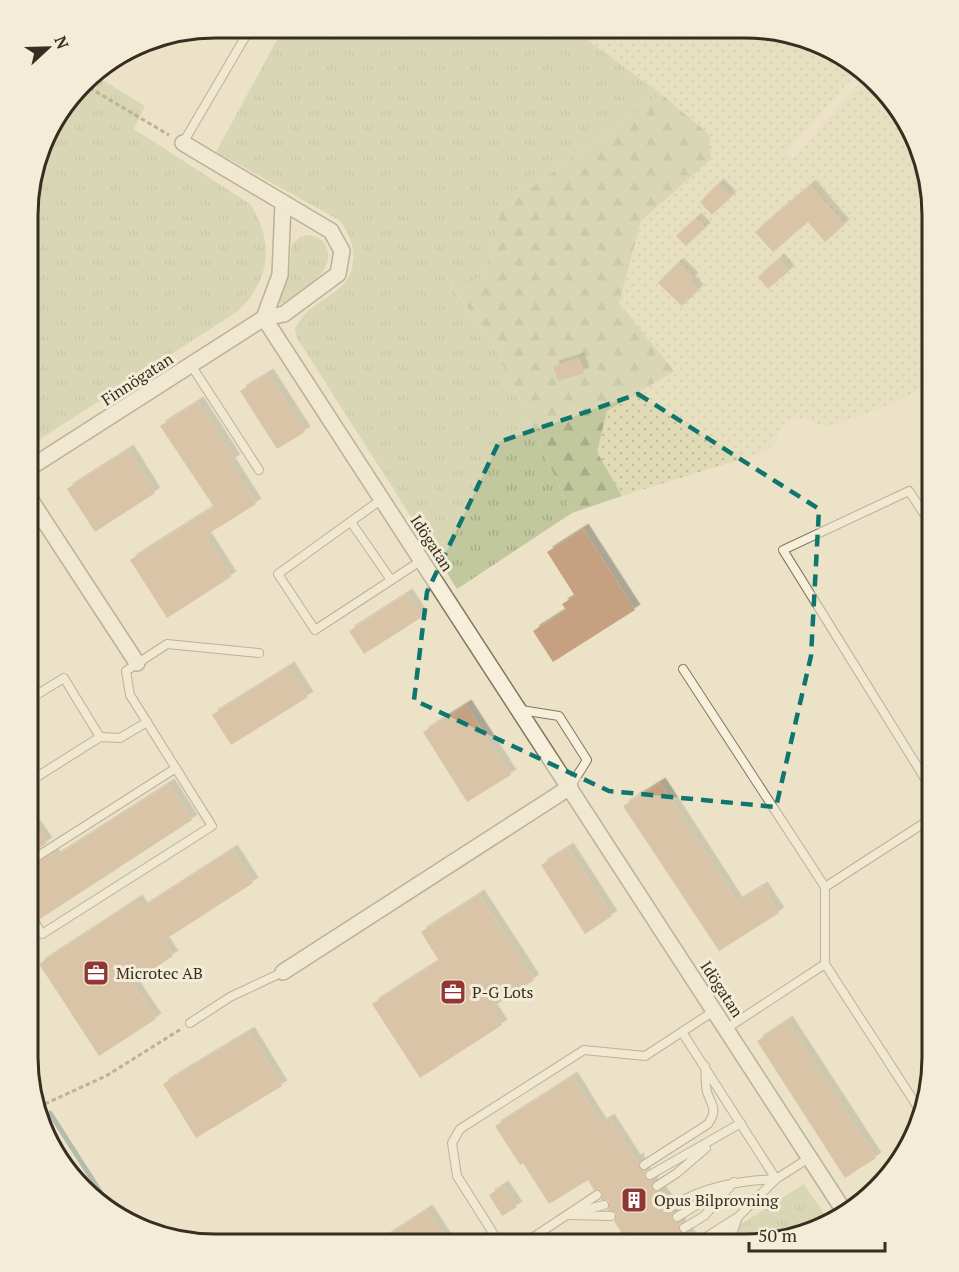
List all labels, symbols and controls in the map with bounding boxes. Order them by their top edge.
north arrow [18,18,78,78]
text: N [49,33,74,52]
street label: Finnögatan [97,347,178,410]
street label: Idögatan [406,510,459,576]
street label: Idögatan [696,956,749,1022]
office icon: Microtec AB [81,958,111,988]
place label: Microtec AB [116,962,203,984]
office icon: P-G Lots [438,977,468,1007]
place label: P-G Lots [472,981,534,1003]
building icon: Opus Bilprovning [619,1185,649,1215]
place label: Opus Bilprovning [654,1189,779,1211]
scale bar [749,1215,886,1253]
text: 50 m [758,1223,798,1247]

